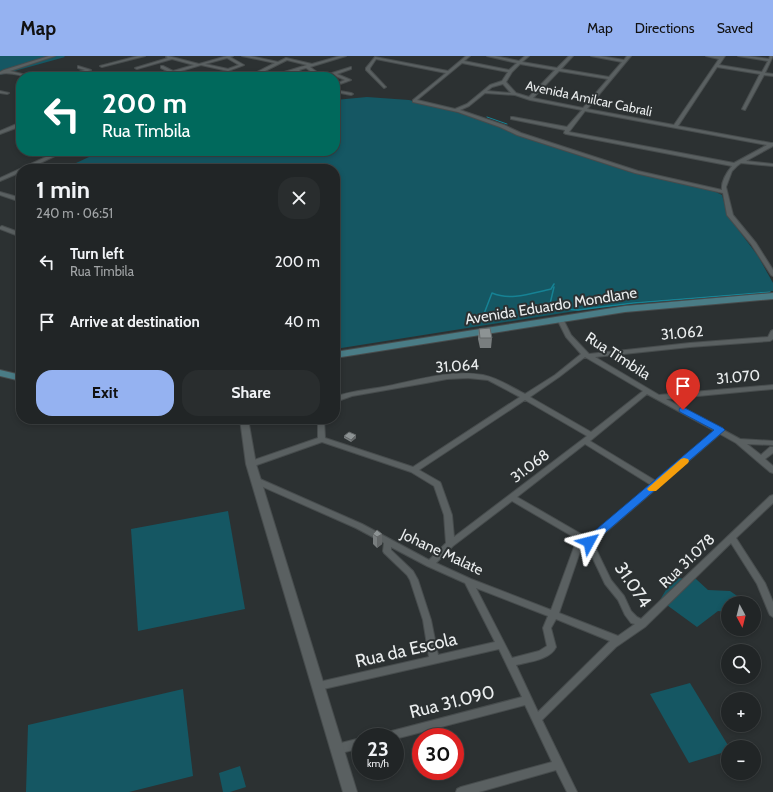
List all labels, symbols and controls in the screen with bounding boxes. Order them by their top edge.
text: Map [20,17,56,40]
text: Map [587,19,613,37]
text: Directions [635,19,695,37]
text: Saved [717,19,753,37]
street label: Avenida Amilcar Cabrali [524,77,654,119]
text: 200 m [102,86,187,120]
icon: left [36,88,88,140]
text: Rua Timbila [102,120,191,142]
text: 1 min [36,175,90,204]
button: close [278,177,320,219]
text: 240 m · 06:51 [36,205,113,221]
text: Turn left [70,245,124,263]
icon: left [36,251,58,273]
text: 200 m [275,253,320,271]
text: Rua Timbila [70,263,134,279]
street label: Avenida Eduardo Mondlane [464,283,639,328]
icon: arrive [36,311,58,333]
text: Arrive at destination [70,313,200,331]
text: 40 m [284,313,320,331]
street label: 31.062 [660,322,704,344]
street label: Rua Timbila [582,328,654,384]
street label: 31.064 [435,355,480,376]
street label: 31.070 [715,366,761,388]
pin [666,369,700,410]
button: Exit [36,370,174,416]
button: Share [182,370,320,416]
icon: arrive [672,375,694,397]
street label: 31.068 [507,446,553,486]
position arrow [568,521,610,563]
street label: Johane Malate [397,525,487,579]
street label: Rua 31.078 [656,530,718,592]
street label: 31.074 [610,558,656,612]
north arrow [721,596,761,636]
map controls [721,596,761,780]
street label: Rua da Escola [353,628,459,672]
button: search [721,644,761,684]
street label: Rua 31.090 [407,681,497,723]
button: + [721,692,761,732]
speed limit sign: 30 [412,728,464,780]
text: 23 [367,737,389,761]
button: − [721,740,761,780]
text: km/h [367,757,389,770]

